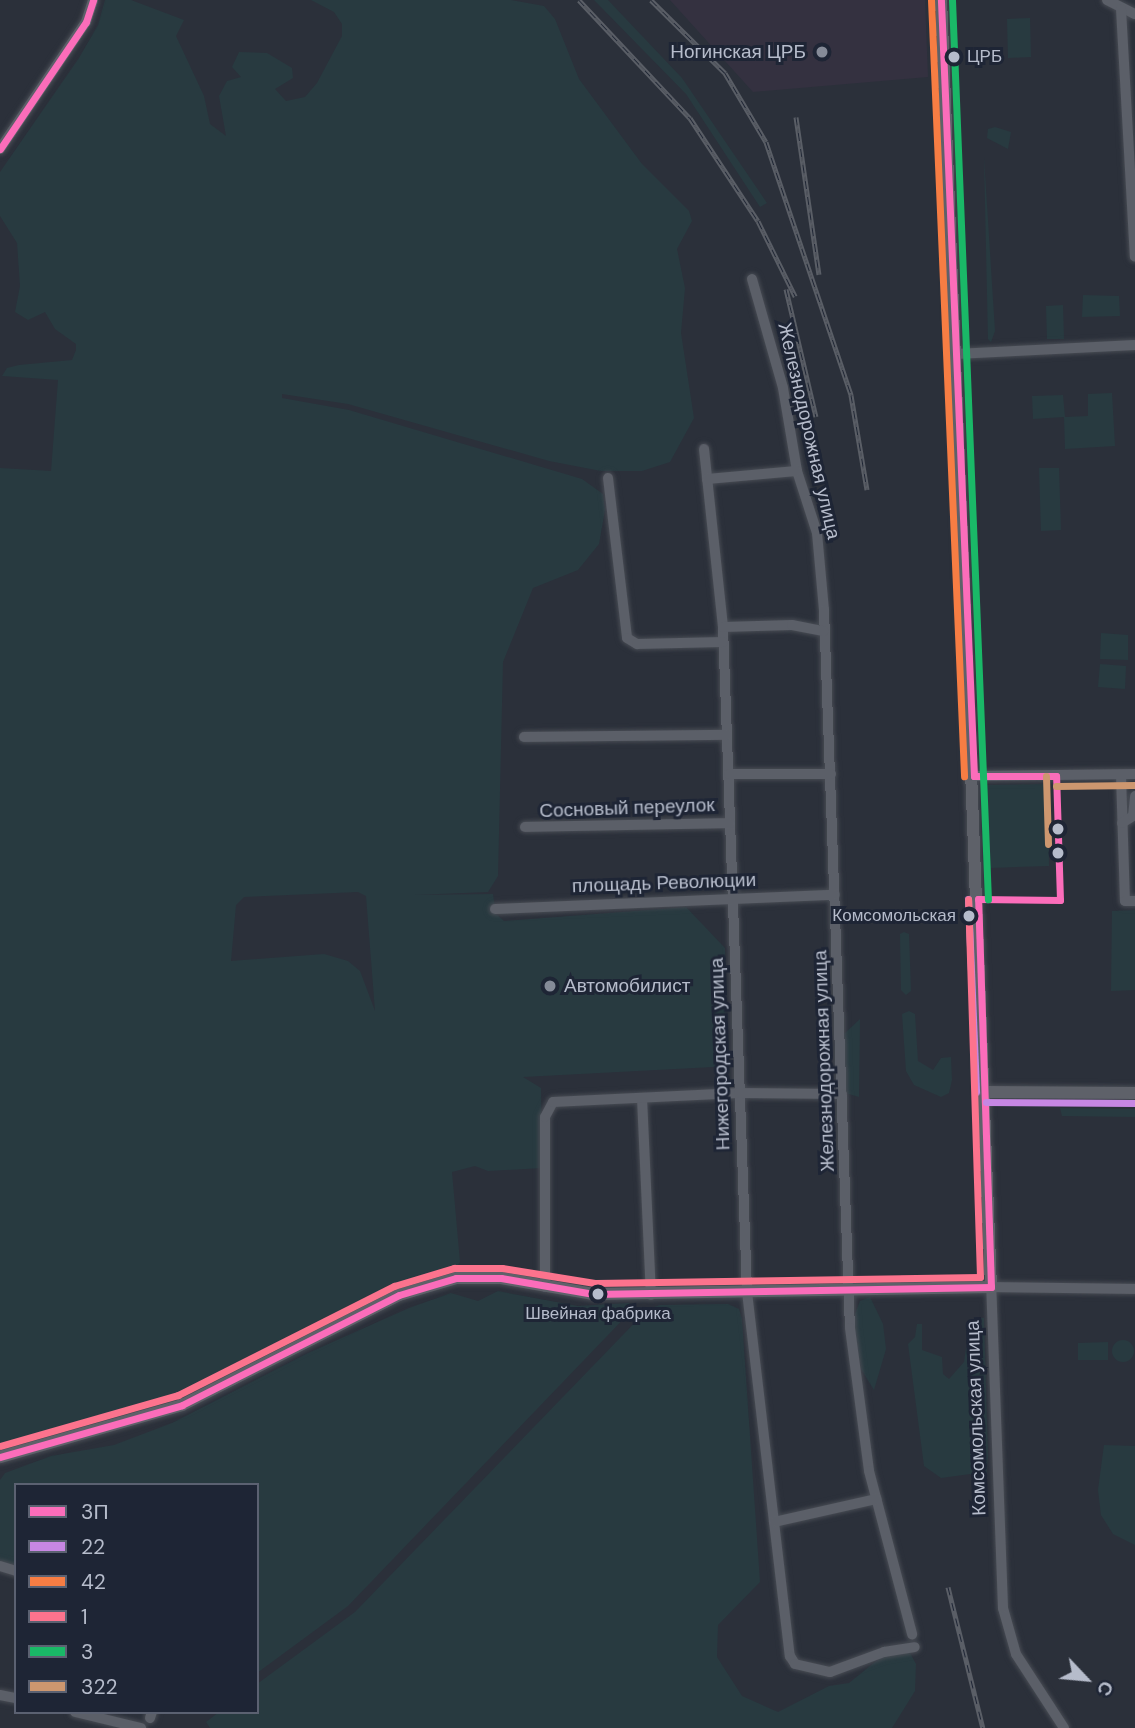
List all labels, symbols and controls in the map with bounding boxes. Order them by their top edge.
place label: Ногинская ЦРБ [670,41,806,63]
marker: Ногинская ЦРБ [812,42,832,62]
place label: ЦРБ [967,47,1002,67]
marker: ЦРБ [947,50,961,64]
street label: Железнодорожная улица [773,320,845,542]
street label: Сосновый переулок [539,794,715,822]
unlabelled marker [1051,822,1065,836]
unlabelled marker [1051,846,1065,860]
street label: площадь Революции [572,868,756,898]
place label: Комсомольская [832,906,956,926]
marker: Комсомольская [962,909,976,923]
street label: Железнодорожная улица [809,950,839,1172]
street label: Нижегородская улица [705,957,735,1151]
place label: Автомобилист [564,975,690,997]
marker: Автомобилист [542,978,558,994]
marker: Швейная фабрика [591,1287,605,1301]
place label: Швейная фабрика [525,1304,671,1324]
street label: Комсомольская улица [961,1320,991,1516]
legend [14,1483,259,1714]
text: 3П [81,1498,109,1526]
text: 22 [81,1533,105,1561]
text: 42 [81,1568,106,1596]
text: 1 [81,1603,88,1631]
text: 3 [81,1638,93,1666]
north arrow [1051,1644,1121,1714]
text: 322 [81,1673,118,1701]
text: С [1091,1677,1120,1700]

